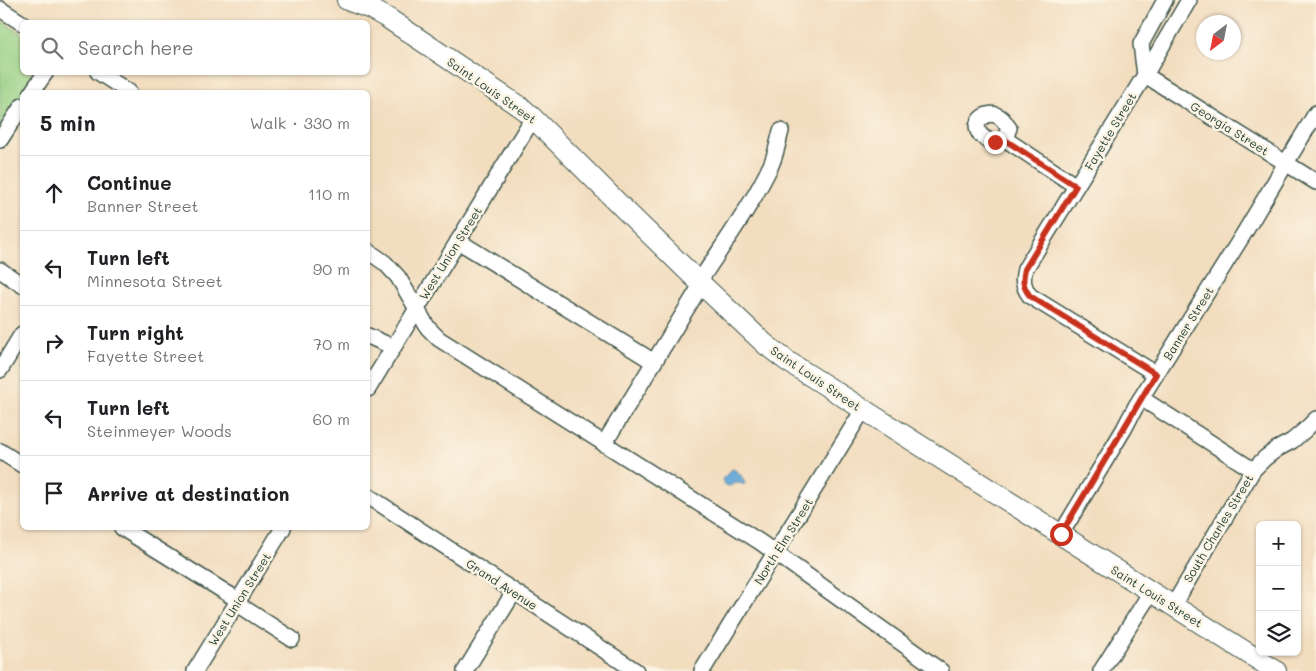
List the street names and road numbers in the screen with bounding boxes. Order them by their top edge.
street label: Saint Louis Street [444,53,540,127]
street label: Fayette Street [1081,89,1139,173]
street label: Georgia Street [1188,97,1272,159]
street label: West Union Street [415,203,485,303]
street label: Banner Street [1159,283,1217,363]
street label: Saint Louis Street [768,342,864,414]
street label: South Charles Street [1179,471,1257,585]
street label: North Elm Street [750,495,816,587]
street label: West Union Street [204,549,274,649]
street label: Grand Avenue [463,555,541,613]
street label: Saint Louis Street [1108,561,1206,631]

